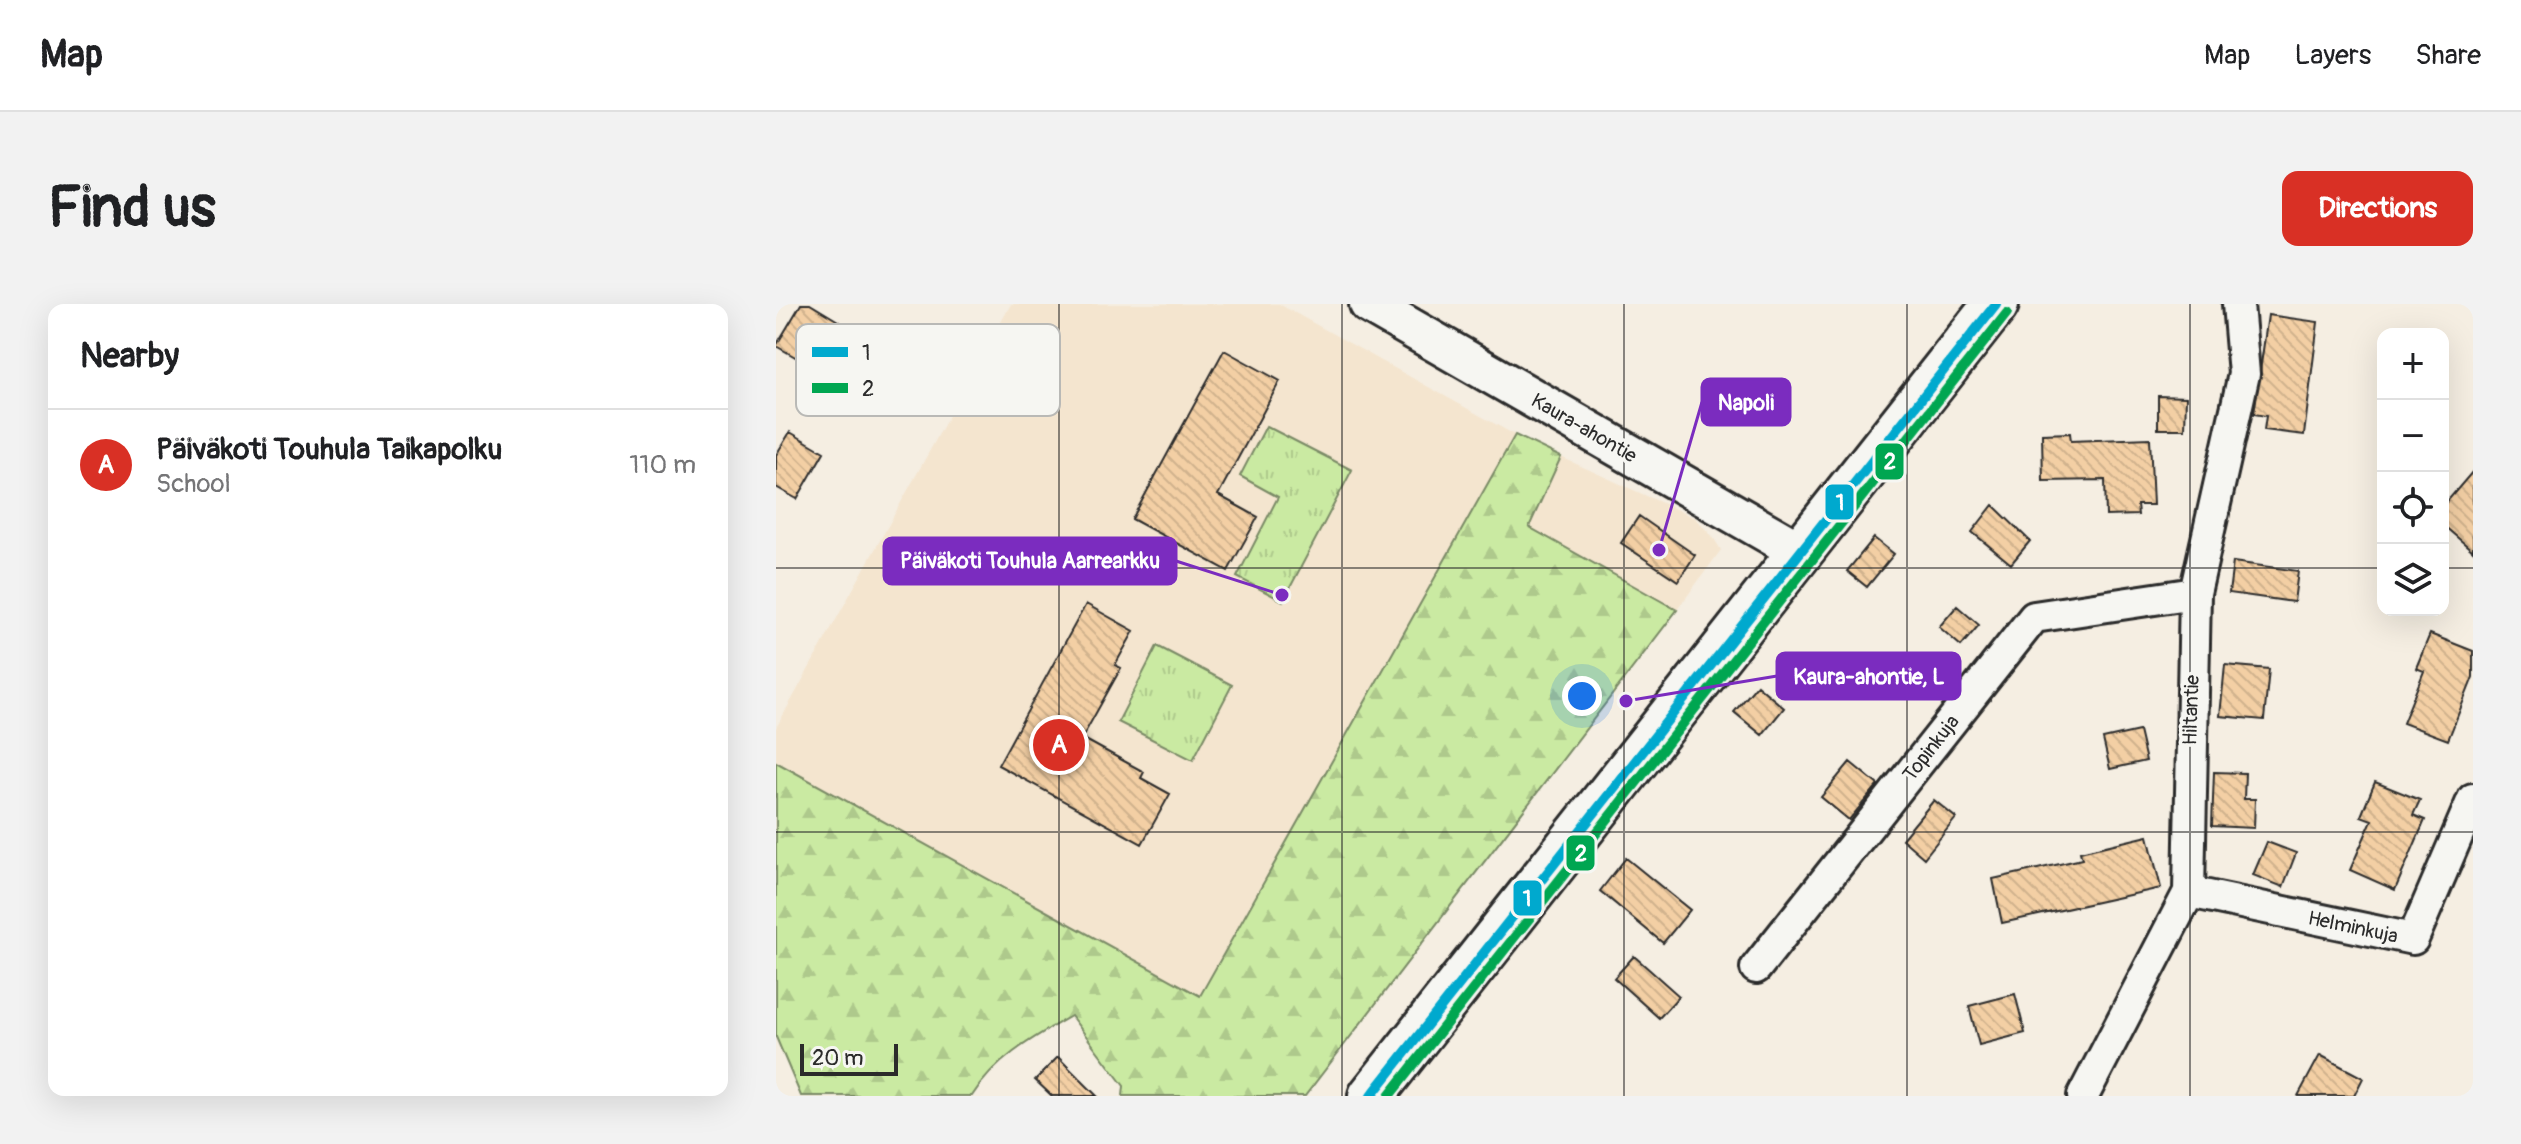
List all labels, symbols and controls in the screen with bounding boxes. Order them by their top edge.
text: Map [40,31,103,79]
text: Map [2204,38,2250,73]
text: Layers [2294,38,2371,73]
text: Share [2415,38,2481,73]
button: Directions [2282,171,2473,246]
text: Find us [48,174,216,243]
legend [796,324,1060,416]
map controls [2377,328,2449,616]
button: + [2377,328,2449,400]
text: Nearby [80,335,179,378]
text: 1 [862,339,871,367]
text: 2 [862,375,874,403]
callout: Napoli [1702,379,1790,425]
street label: Kaura-ahontie [1527,388,1641,468]
text: Napoli [1718,389,1774,417]
button: − [2377,400,2449,472]
text: Päiväkoti Touhula Taikapolku [156,431,502,468]
line badge: 2 [1874,442,1905,481]
text: 2 [1884,448,1896,476]
text: A [98,449,114,481]
text: 110 m [629,449,696,481]
text: School [156,468,231,500]
button: locate [2377,472,2449,544]
line badge: 1 [1824,483,1855,521]
text: 1 [1836,489,1844,517]
callout: Päiväkoti Touhula Aarrearkku [884,538,1176,584]
button: layers [2377,544,2449,616]
text: Päiväkoti Touhula Aarrearkku [900,547,1160,575]
callout: Kaura-ahontie, L [1777,653,1960,699]
text: Kaura-ahontie, L [1793,663,1945,691]
street label: Hiltantie [2177,674,2205,746]
your location [1562,676,1602,716]
street label: Topinkuja [1897,710,1965,786]
pin: A [1033,715,1085,775]
line badge: 2 [1565,834,1596,872]
text: 2 [1575,840,1587,868]
line badge: 1 [1512,879,1543,917]
text: 1 [1523,885,1531,913]
street label: Helminkuja [2306,905,2400,949]
scale bar [800,1040,898,1076]
text: 20 m [812,1044,864,1072]

